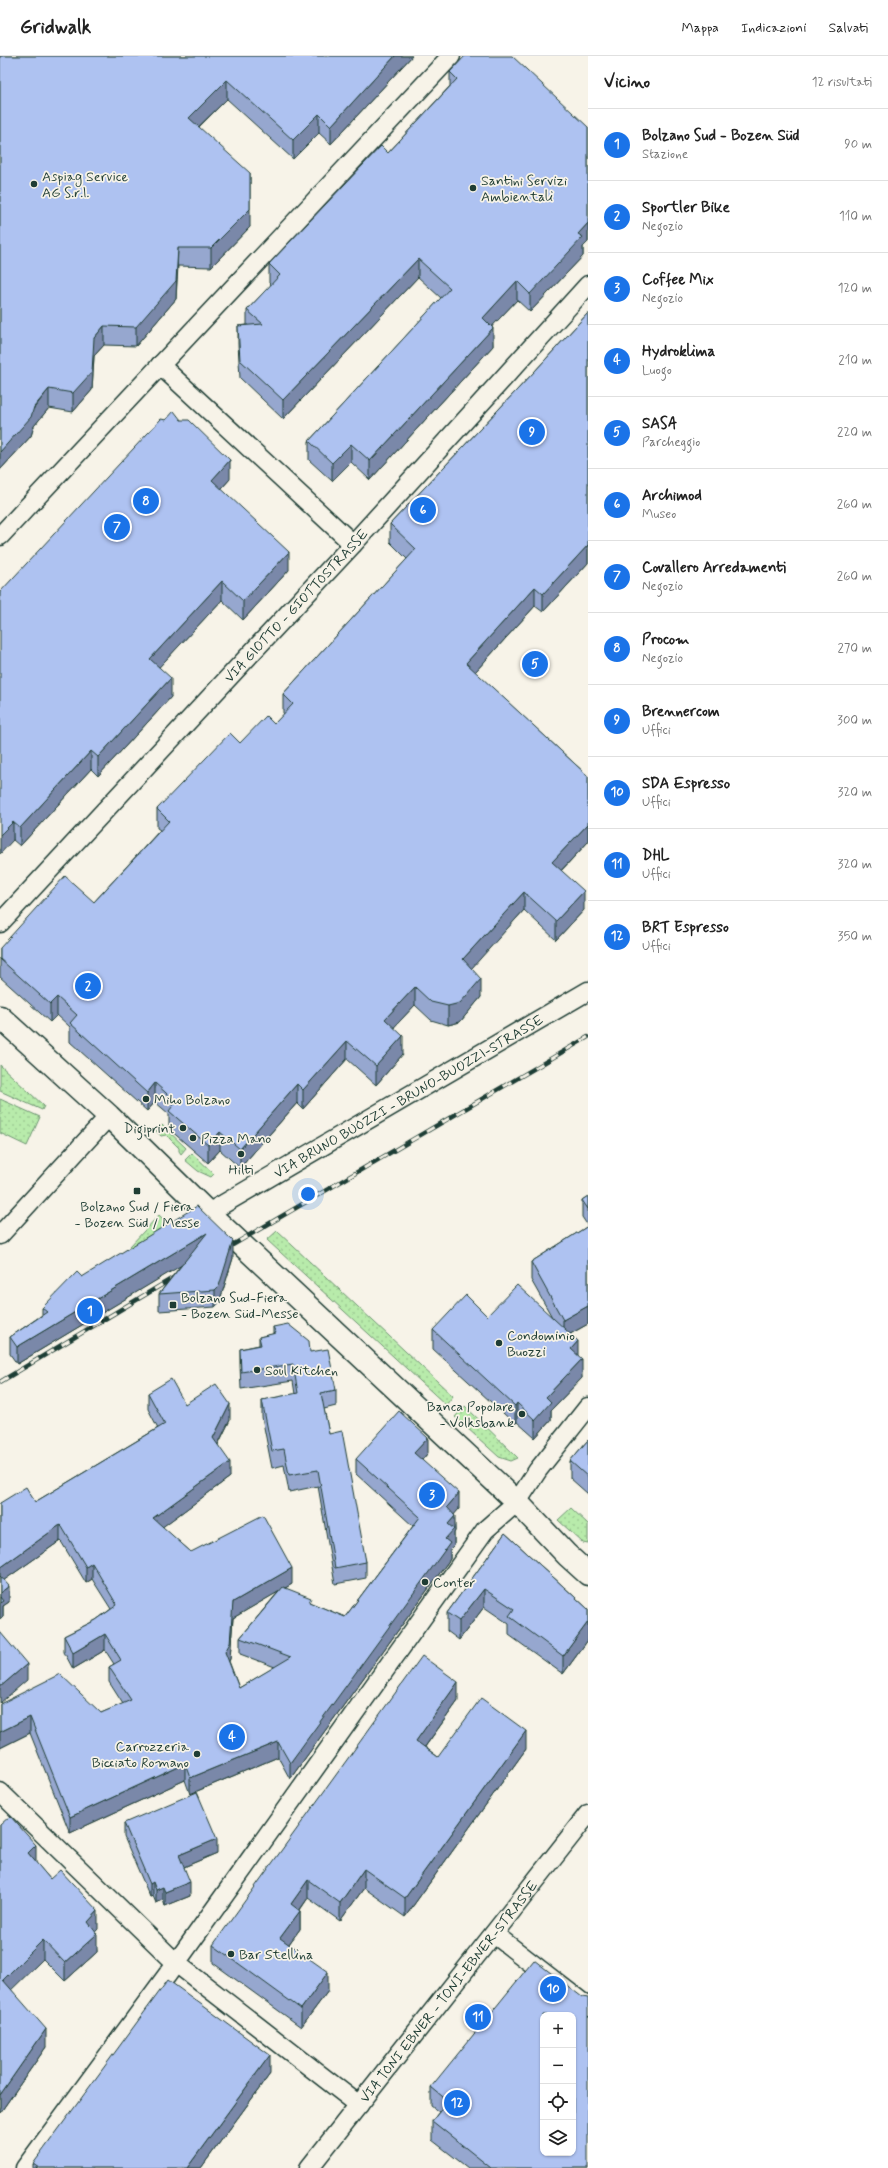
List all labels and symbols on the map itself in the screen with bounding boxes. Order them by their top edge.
place label: Aspiag Service AG S.r.l. [42,168,128,202]
place label: Santini Servizi Ambientali [481,172,567,206]
marker: Aspiag Service AG S.r.l. [29,179,39,189]
marker: Santini Servizi Ambientali [468,183,478,193]
pin: 9 [519,417,545,447]
pin: 8 [133,486,159,516]
pin: 6 [410,495,436,525]
pin: 7 [104,512,130,542]
street label: VIA GIOTTO - GIOTTOSTRASSE [221,525,372,687]
pin: 5 [522,649,548,679]
pin: 2 [75,971,101,1001]
street label: VIA BRUNO BUOZZI - BRUNO-BUOZZI-STRASSE [271,1011,547,1183]
place label: Miho Bolzano [154,1091,230,1109]
marker: Miho Bolzano [141,1094,151,1104]
place label: Digiprint [124,1120,175,1140]
marker: Digiprint [178,1123,188,1133]
place label: Pizza Mano [201,1130,271,1148]
marker: Pizza Mano [188,1133,198,1143]
marker: Hilti [236,1149,246,1159]
place label: Hilti [229,1161,253,1179]
your location [298,1184,318,1204]
marker: Bolzano Sud / Fiera - Bozen Süd / Messe [132,1186,142,1196]
place label: Bolzano Sud / Fiera - Bozen Süd / Messe [75,1198,199,1232]
place label: Bolzano Sud-Fiera - Bozen Süd-Messe [181,1289,299,1323]
pin: 1 [77,1296,103,1326]
marker: Bolzano Sud-Fiera - Bozen Süd-Messe [168,1300,178,1310]
place label: Condominio Buozzi [507,1327,575,1361]
marker: Condominio Buozzi [494,1338,504,1348]
place label: Soul Kitchen [265,1362,338,1380]
marker: Soul Kitchen [252,1365,262,1375]
place label: Banca Popolare - Volksbank [427,1398,514,1432]
marker: Banca Popolare - Volksbank [517,1409,527,1419]
pin: 3 [419,1480,445,1510]
place label: Conter [433,1574,476,1592]
marker: Conter [420,1577,430,1587]
pin: 4 [219,1722,245,1752]
place label: Carrozzeria Bicciato Romano [92,1738,190,1772]
marker: Carrozzeria Bicciato Romano [192,1749,202,1759]
street label: VIA TONI EBNER - TONI-EBNER-STRASSE [356,1877,542,2107]
place label: Bar Stellina [239,1946,313,1964]
marker: Bar Stellina [226,1949,236,1959]
pin: 10 [540,1974,566,2004]
pin: 11 [465,2002,491,2032]
pin: 12 [444,2088,470,2118]

